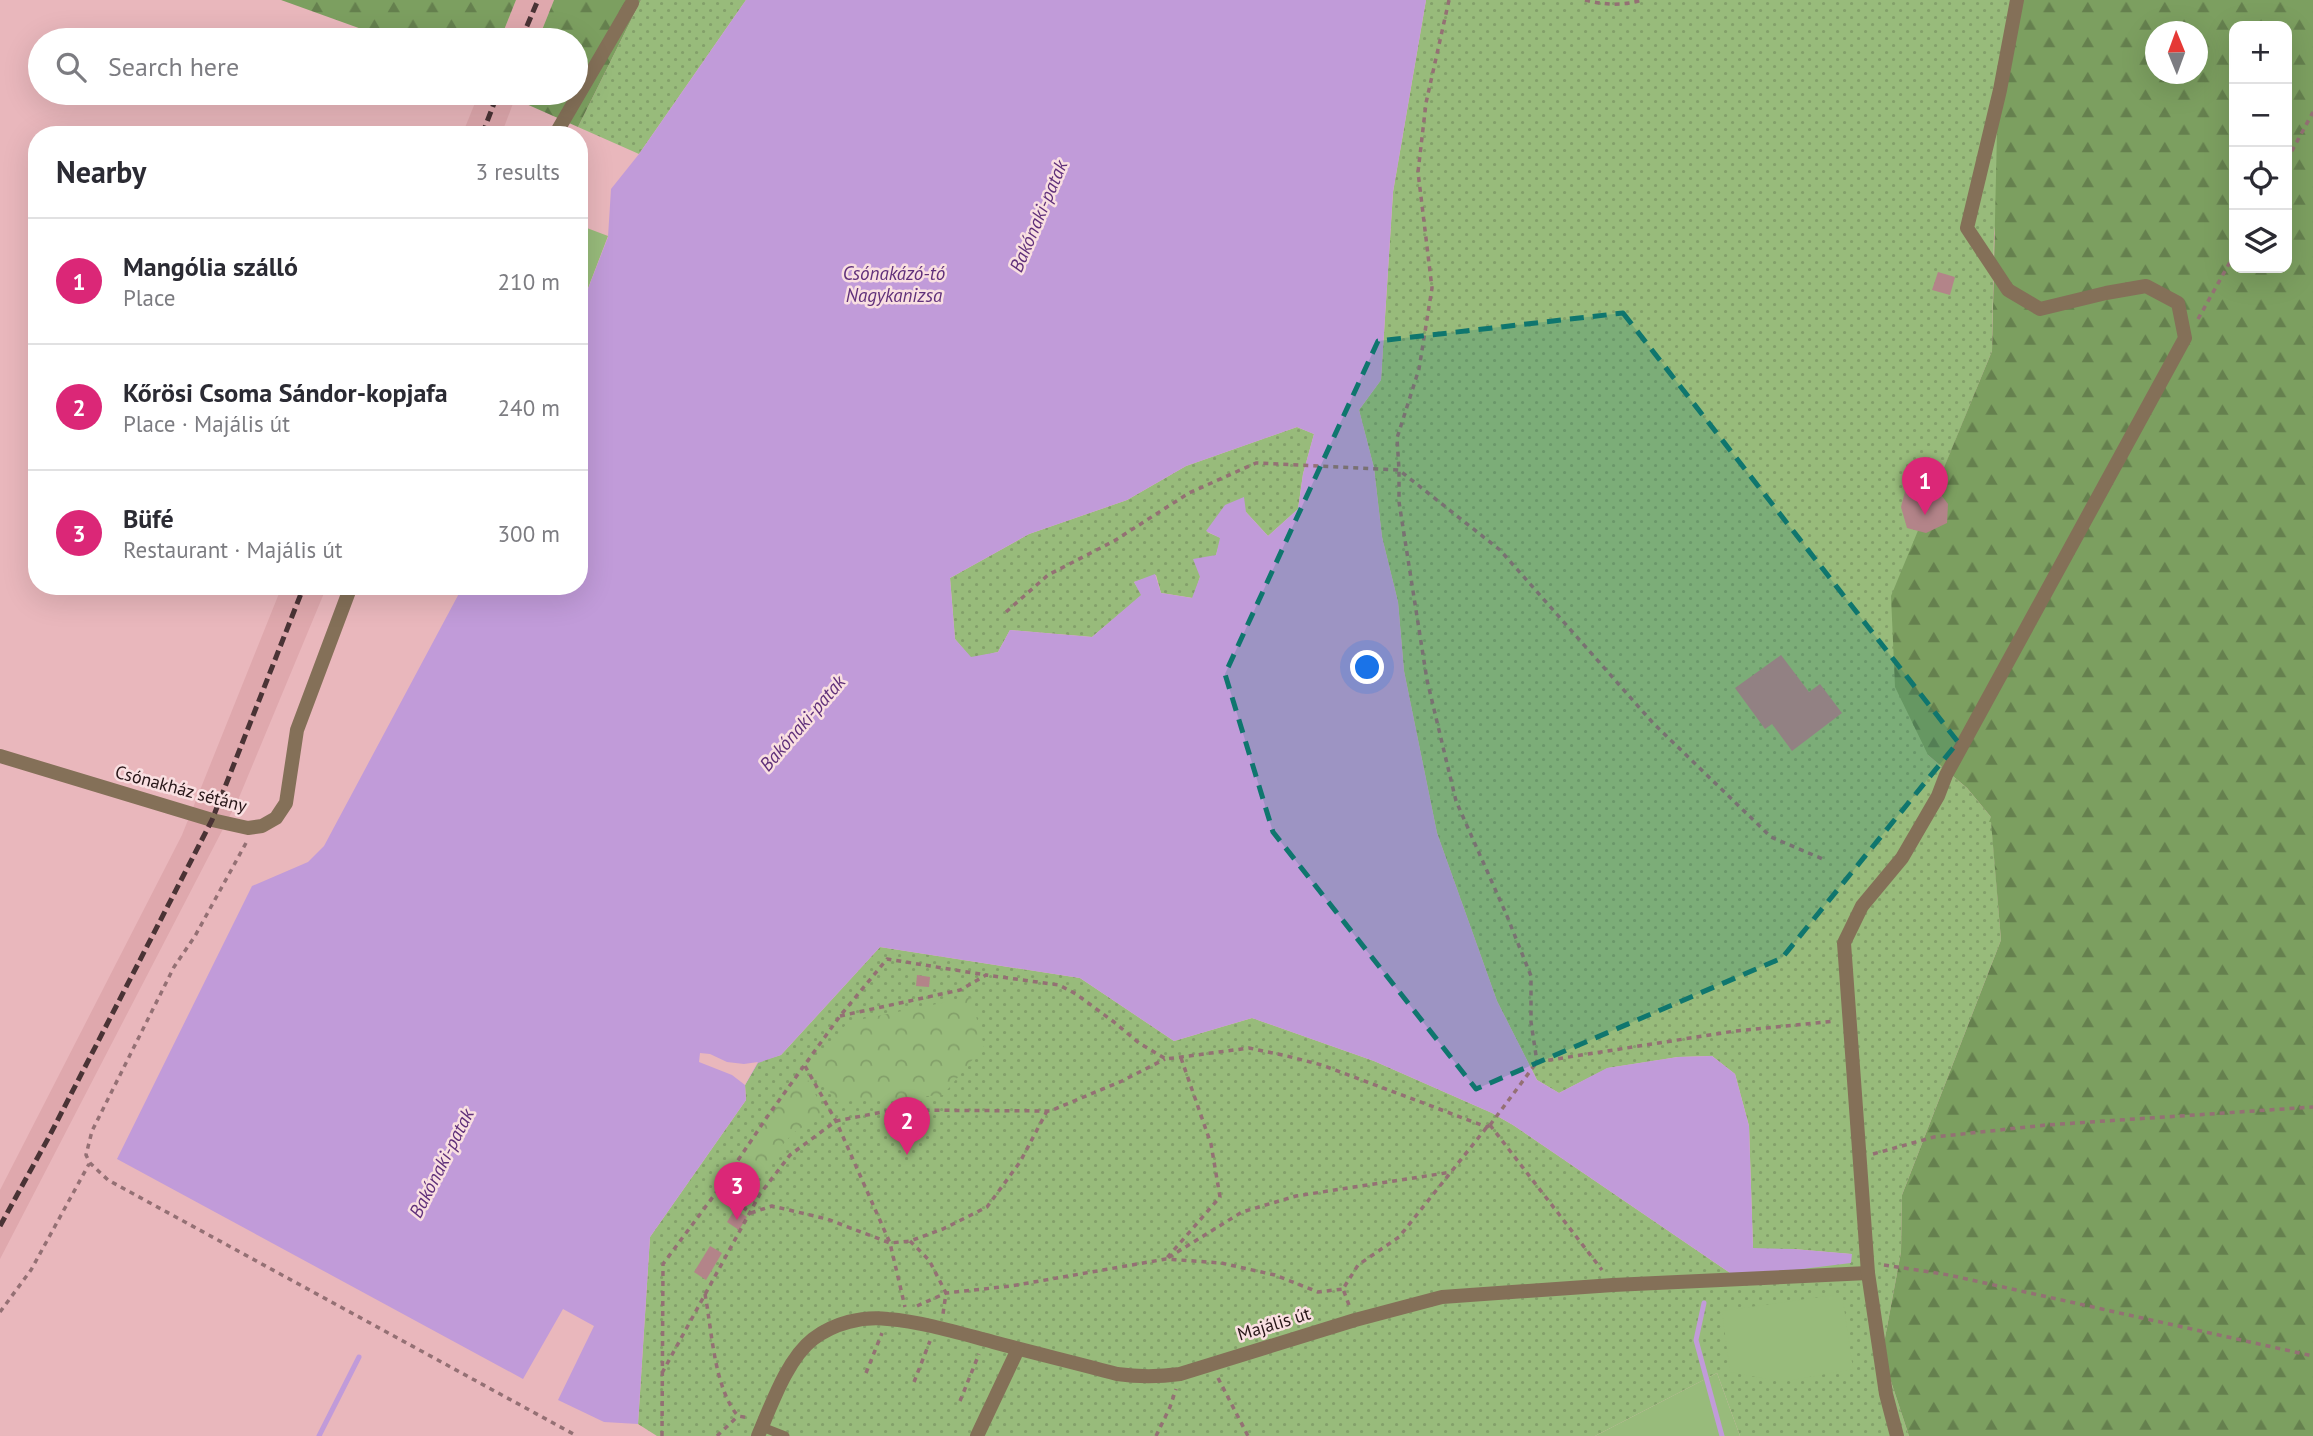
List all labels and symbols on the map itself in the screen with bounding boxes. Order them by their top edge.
north arrow [2145,21,2208,84]
water label: Bakónaki-patak [1004,155,1073,276]
water label: Csónakázó-tó Nagykanizsa [843,261,945,307]
pin: 1 [1902,457,1948,515]
your location [1350,650,1384,684]
water label: Bakónaki-patak [754,669,851,776]
street label: Csónakház sétány [113,760,250,817]
pin: 2 [884,1097,930,1155]
water label: Bakónaki-patak [403,1103,479,1222]
pin: 3 [714,1162,760,1220]
street label: Majális út [1235,1302,1313,1346]

